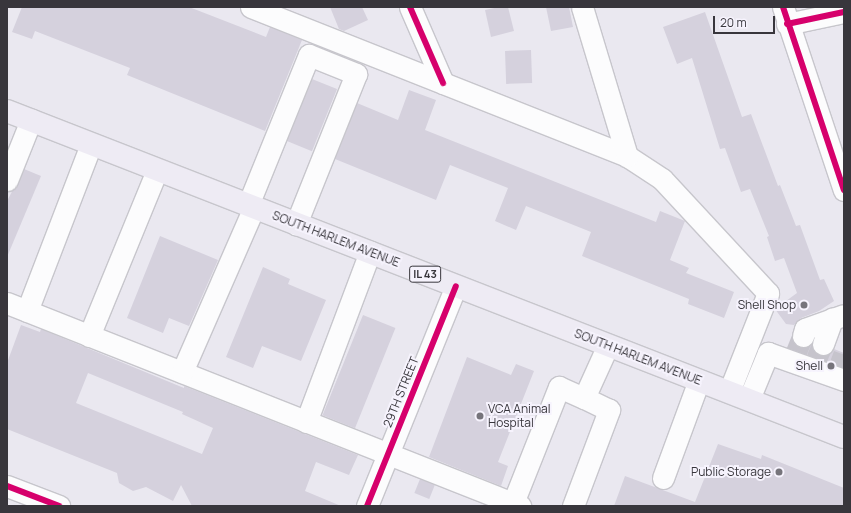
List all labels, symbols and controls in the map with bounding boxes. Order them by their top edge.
scale bar [715,8,777,34]
text: 20 m [720,14,747,31]
street label: SOUTH HARLEM AVENUE [270,208,402,270]
road number: IL 43 [408,265,442,283]
place label: Shell Shop [738,298,796,312]
marker: Shell Shop [799,300,809,310]
street label: SOUTH HARLEM AVENUE [572,326,704,388]
street label: 29TH STREET [380,355,422,429]
place label: Shell [796,359,823,373]
marker: Shell [826,361,836,371]
place label: VCA Animal Hospital [488,402,551,430]
marker: VCA Animal Hospital [475,411,485,421]
place label: Public Storage [691,465,771,479]
marker: Public Storage [774,467,784,477]

